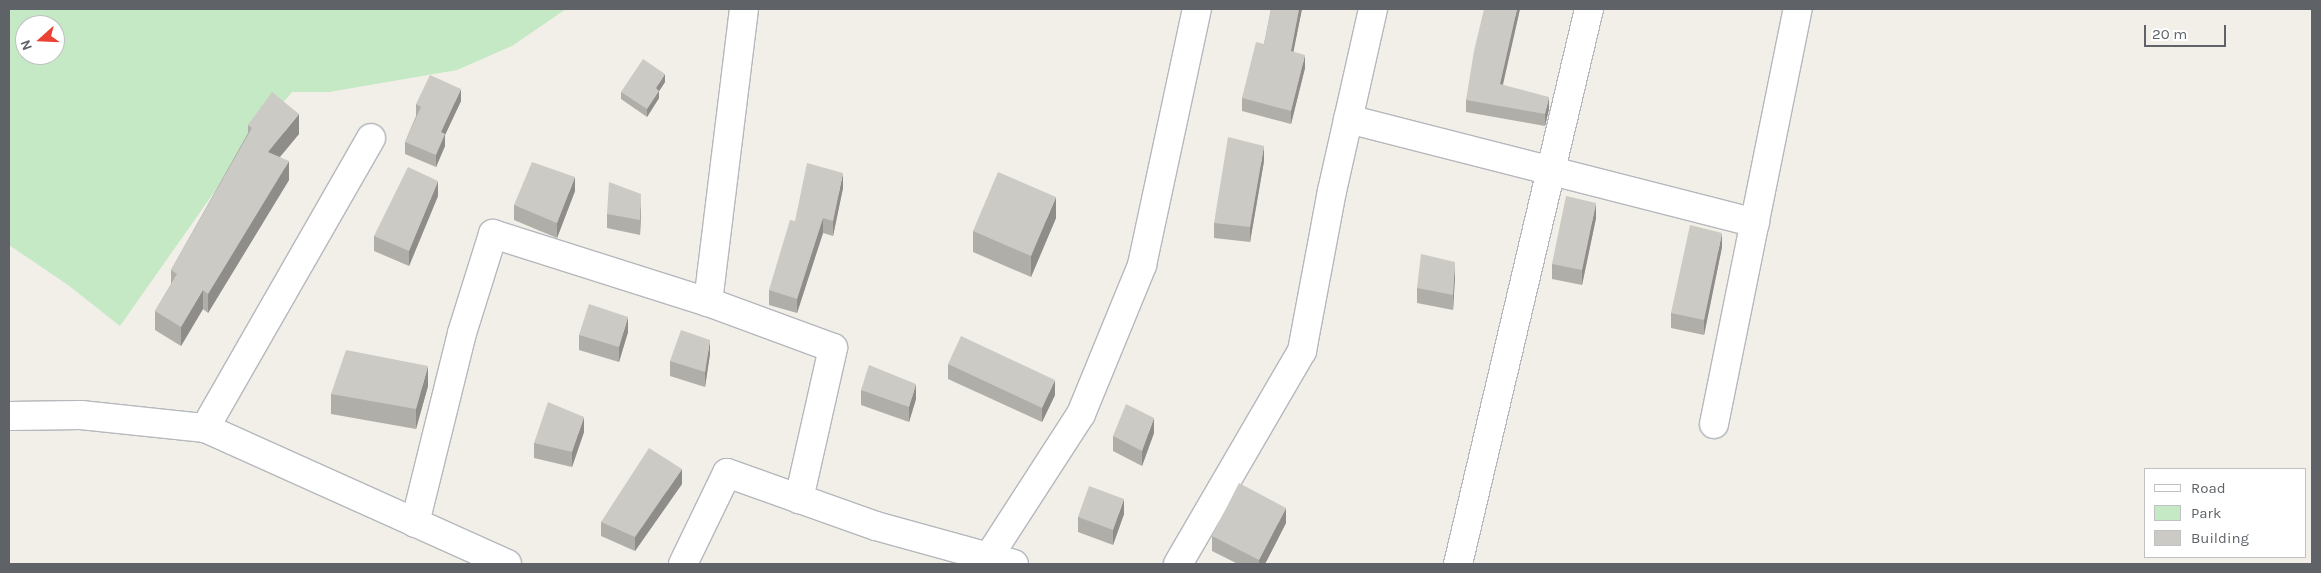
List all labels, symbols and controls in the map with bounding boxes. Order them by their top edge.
north arrow [15,15,65,65]
scale bar [2146,15,2228,47]
text: 20 m [2152,25,2187,43]
text: N [17,37,36,53]
legend [2144,468,2306,558]
text: Road [2191,479,2226,497]
text: Park [2191,504,2221,522]
text: Building [2191,529,2249,547]

